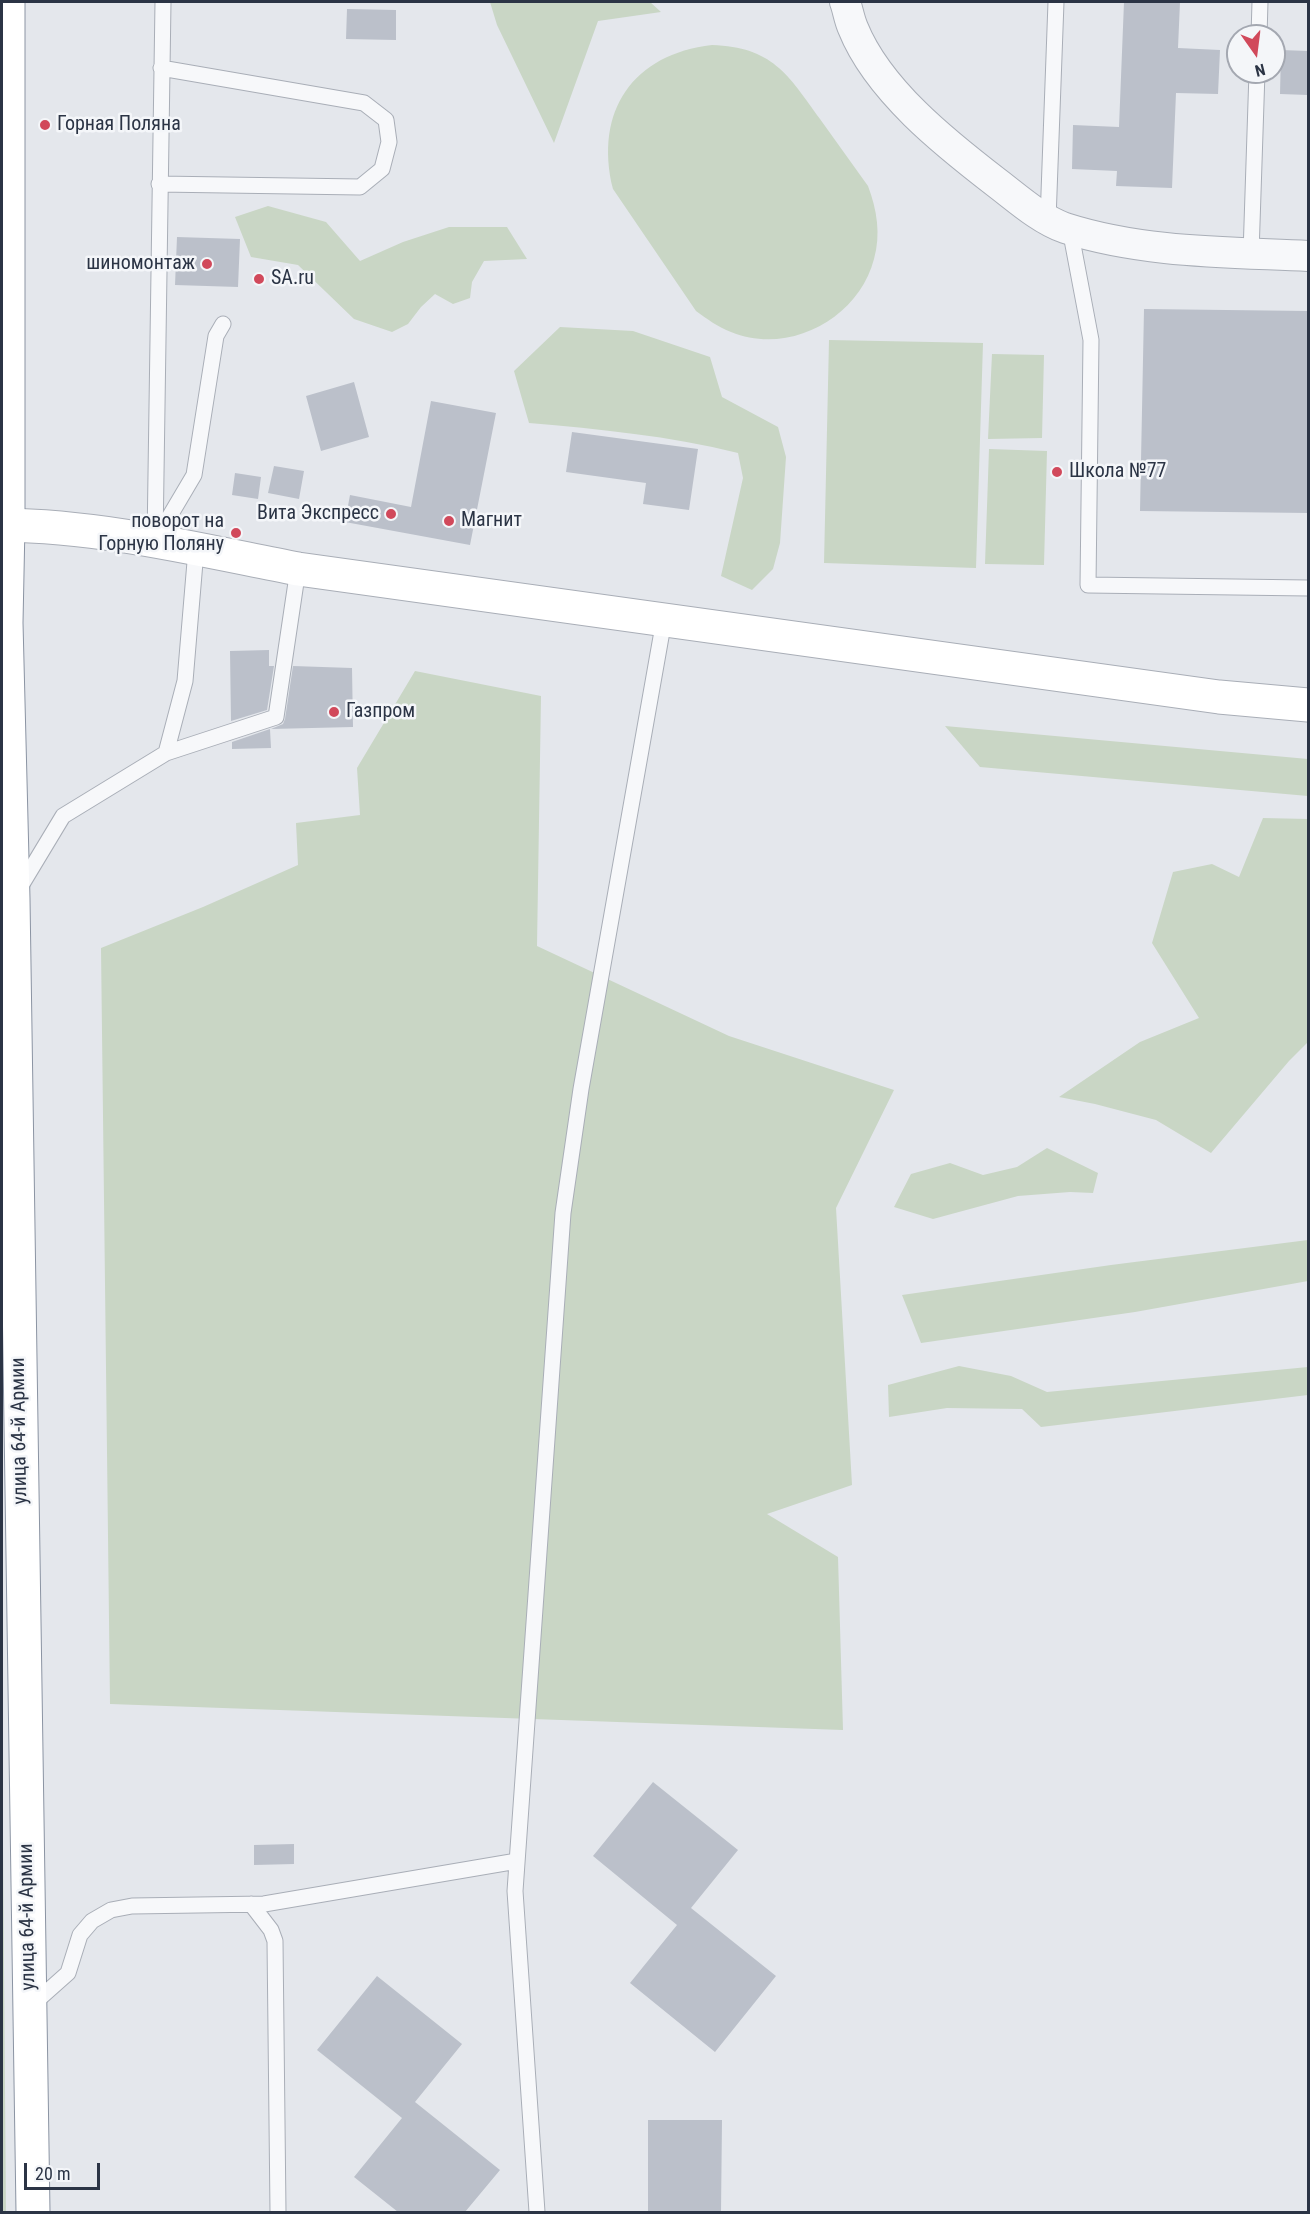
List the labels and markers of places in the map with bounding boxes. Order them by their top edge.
place label: Горная Поляна [57,113,181,137]
marker: Горная Поляна [38,118,52,132]
place label: шиномонтаж [86,252,195,276]
marker: шиномонтаж [200,257,214,271]
place label: SA.ru [271,267,314,291]
marker: SA.ru [252,272,266,286]
place label: Школа №77 [1069,460,1166,484]
marker: Школа №77 [1050,465,1064,479]
place label: Вита Экспресс [257,502,379,526]
marker: Вита Экспресс [384,507,398,521]
place label: Магнит [461,509,522,533]
place label: поворот на Горную Поляну [98,510,224,557]
marker: Магнит [442,514,456,528]
marker: поворот на Горную Поляну [229,526,243,540]
place label: Газпром [346,700,415,724]
marker: Газпром [327,705,341,719]

